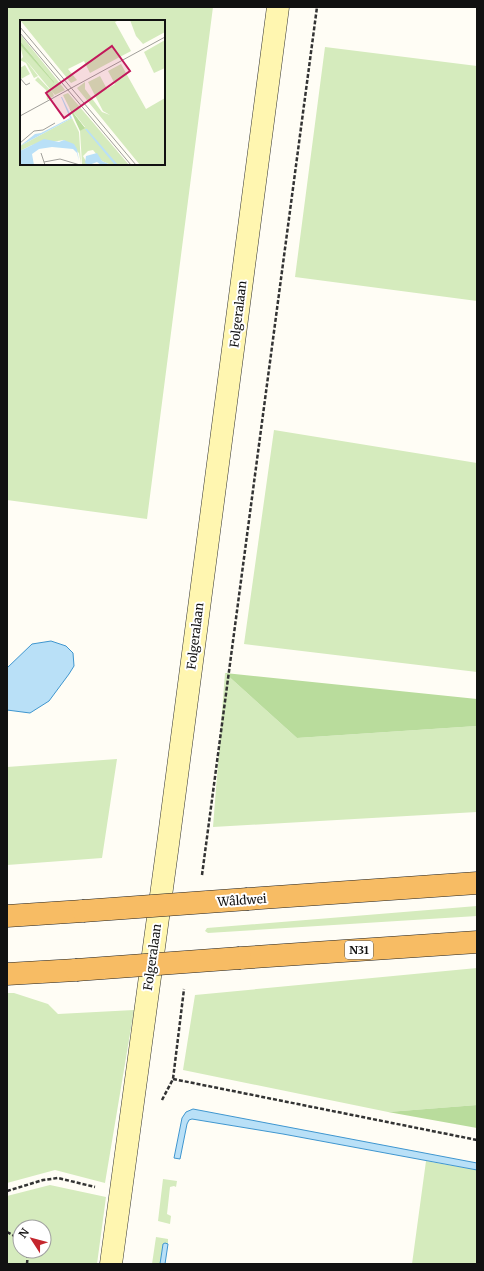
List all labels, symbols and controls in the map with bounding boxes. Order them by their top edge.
inset map [20,20,165,165]
street label: Folgeralaan [226,280,250,348]
street label: Folgeralaan [183,602,207,670]
street label: Wâldwei [216,891,267,909]
street label: Folgeralaan [140,923,164,991]
road number: N31 [345,941,373,959]
north arrow [12,1219,52,1259]
text: N [16,1225,32,1241]

